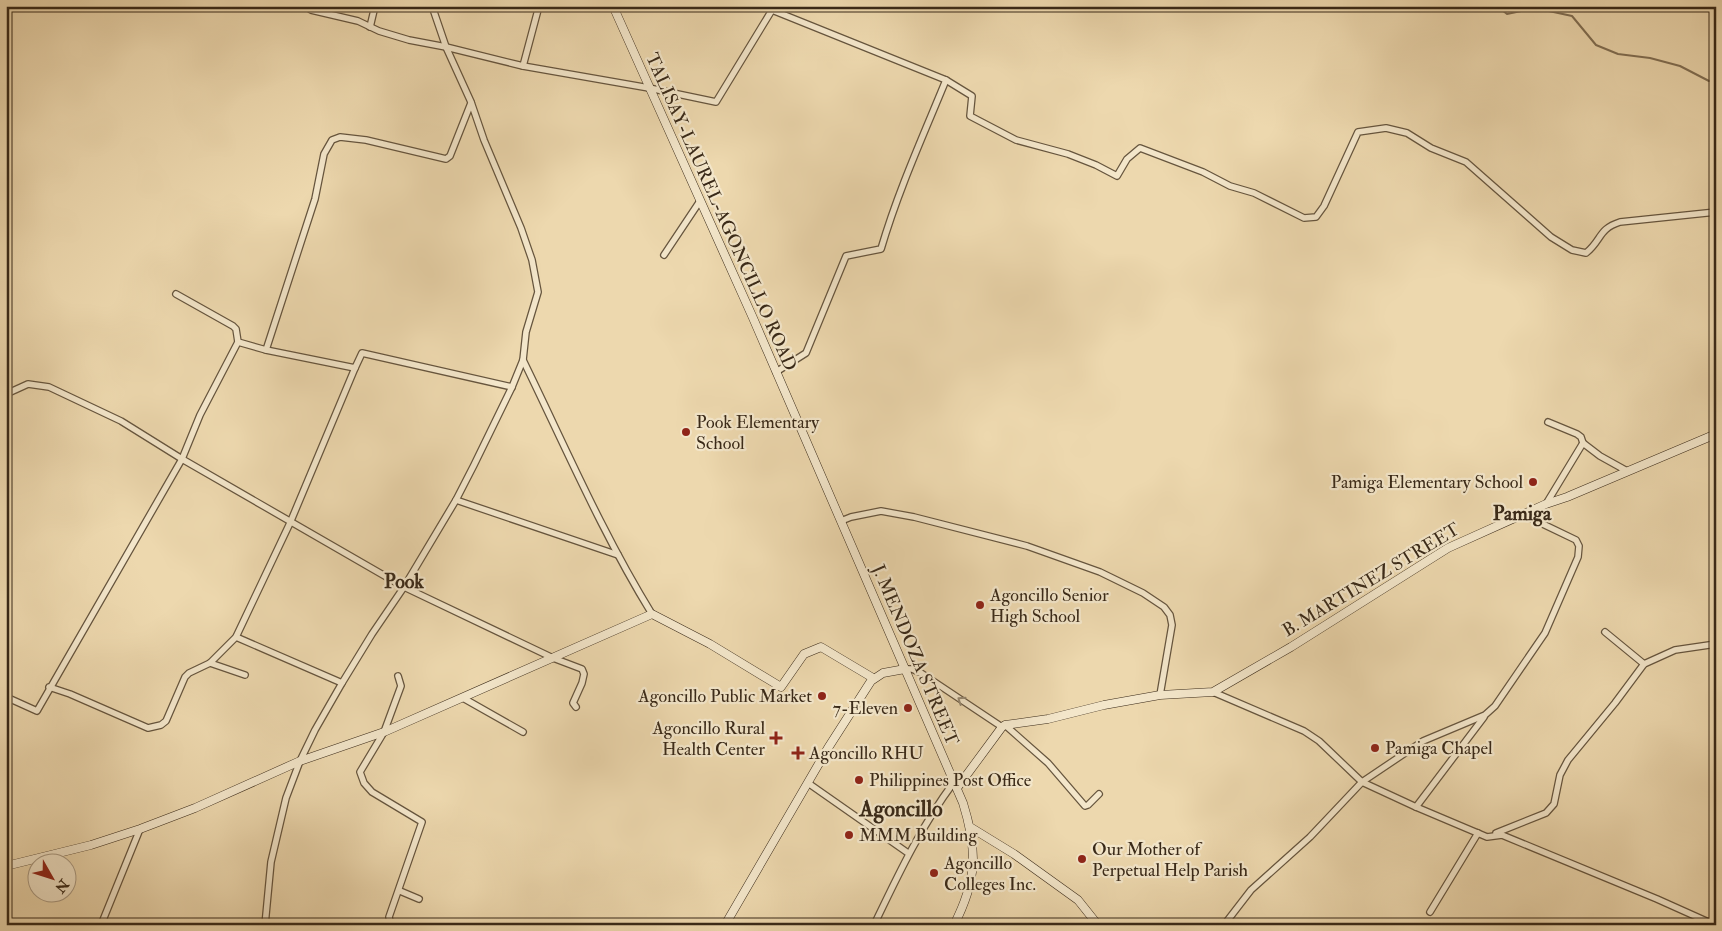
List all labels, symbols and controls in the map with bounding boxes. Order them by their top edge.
street label: TALISAY-LAUREL-AGONCILLO ROAD [640,49,802,375]
place label: Pook Elementary School [696,411,820,455]
marker: Pook Elementary School [680,426,692,438]
place label: Pamiga Elementary School [1331,471,1523,494]
marker: Pamiga Elementary School [1527,476,1539,488]
district label: Pamiga [1493,501,1552,527]
street label: B. MARTINEZ STREET [1278,518,1464,642]
street label: J. MENDOZA STREET [866,560,964,749]
district label: Pook [384,569,424,594]
place label: Agoncillo Senior High School [989,584,1109,628]
marker: Agoncillo Senior High School [974,599,986,611]
place label: Agoncillo Public Market [637,685,812,708]
marker: Agoncillo Public Market [816,690,828,702]
place label: 7-Eleven [833,697,898,720]
one-way arrow [957,697,967,706]
marker: 7-Eleven [902,702,914,714]
place label: Agoncillo Rural Health Center [651,717,765,761]
marker: Agoncillo Rural Health Center [769,731,783,745]
place label: Pamiga Chapel [1385,737,1493,760]
place label: Agoncillo RHU [808,742,924,765]
marker: Pamiga Chapel [1369,742,1381,754]
marker: Agoncillo RHU [791,746,805,760]
place label: Philippines Post Office [869,769,1032,792]
marker: Philippines Post Office [853,774,865,786]
district label: Agoncillo [858,795,943,824]
place label: MMM Building [859,824,978,847]
marker: MMM Building [843,829,855,841]
place label: Our Mother of Perpetual Help Parish [1092,838,1249,882]
place label: Agoncillo Colleges Inc. [943,852,1036,896]
marker: Our Mother of Perpetual Help Parish [1076,853,1088,865]
north arrow [28,854,78,904]
marker: Agoncillo Colleges Inc. [928,867,940,879]
text: N [51,875,73,896]

